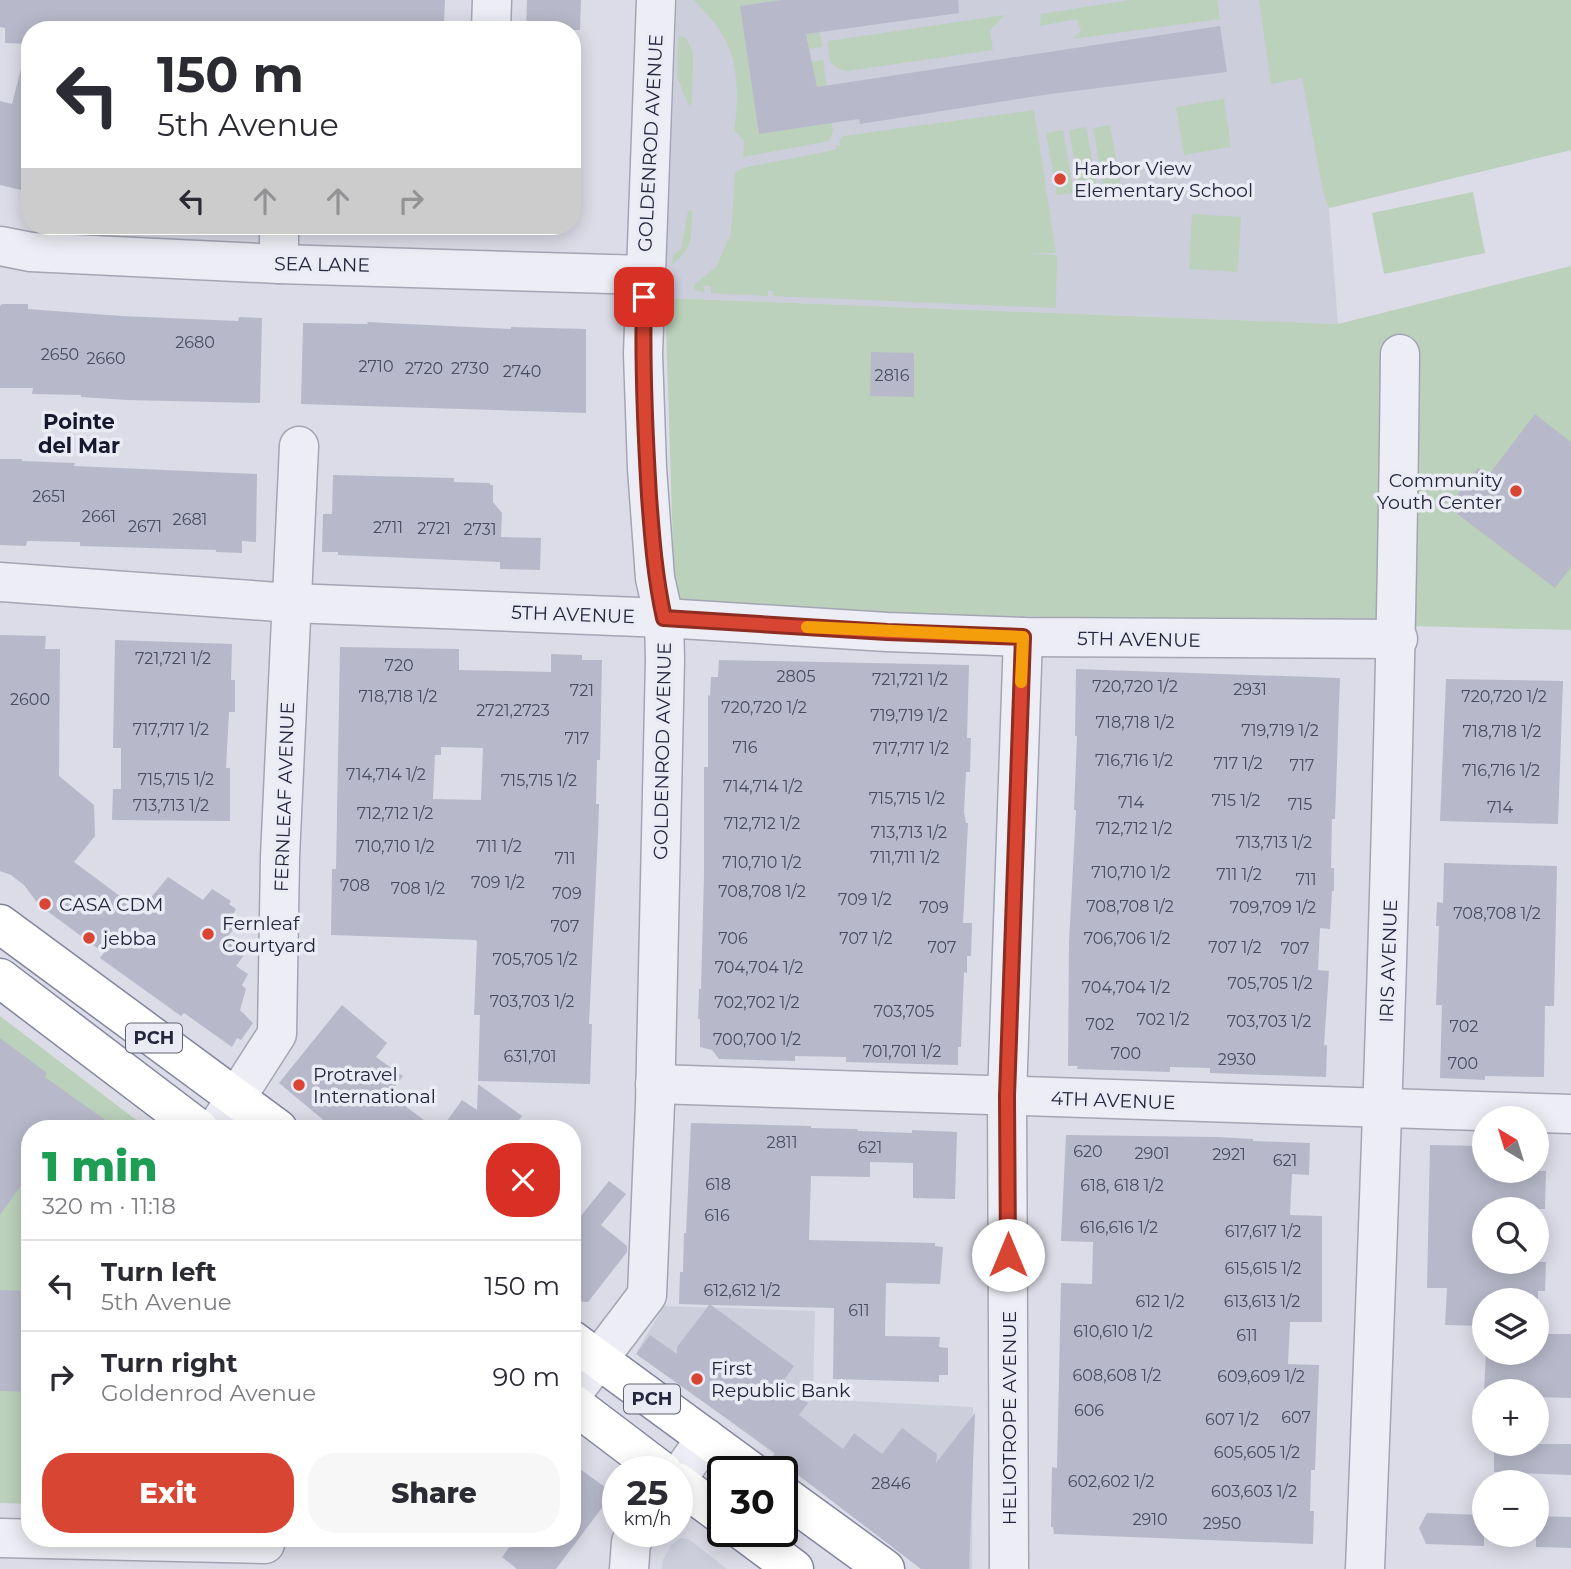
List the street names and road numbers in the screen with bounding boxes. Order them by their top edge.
street label: GOLDENROD AVENUE [633,34,668,252]
street label: SEA LANE [274,252,370,277]
street label: 5TH AVENUE [511,601,635,628]
street label: 5TH AVENUE [1077,627,1201,652]
street label: GOLDENROD AVENUE [649,642,676,860]
street label: FERNLEAF AVENUE [270,702,299,893]
street label: IRIS AVENUE [1375,899,1402,1023]
road number: PCH [126,1023,182,1052]
street label: 4TH AVENUE [1050,1087,1176,1114]
street label: HELIOTROPE AVENUE [998,1311,1021,1525]
road number: PCH [624,1384,680,1414]

